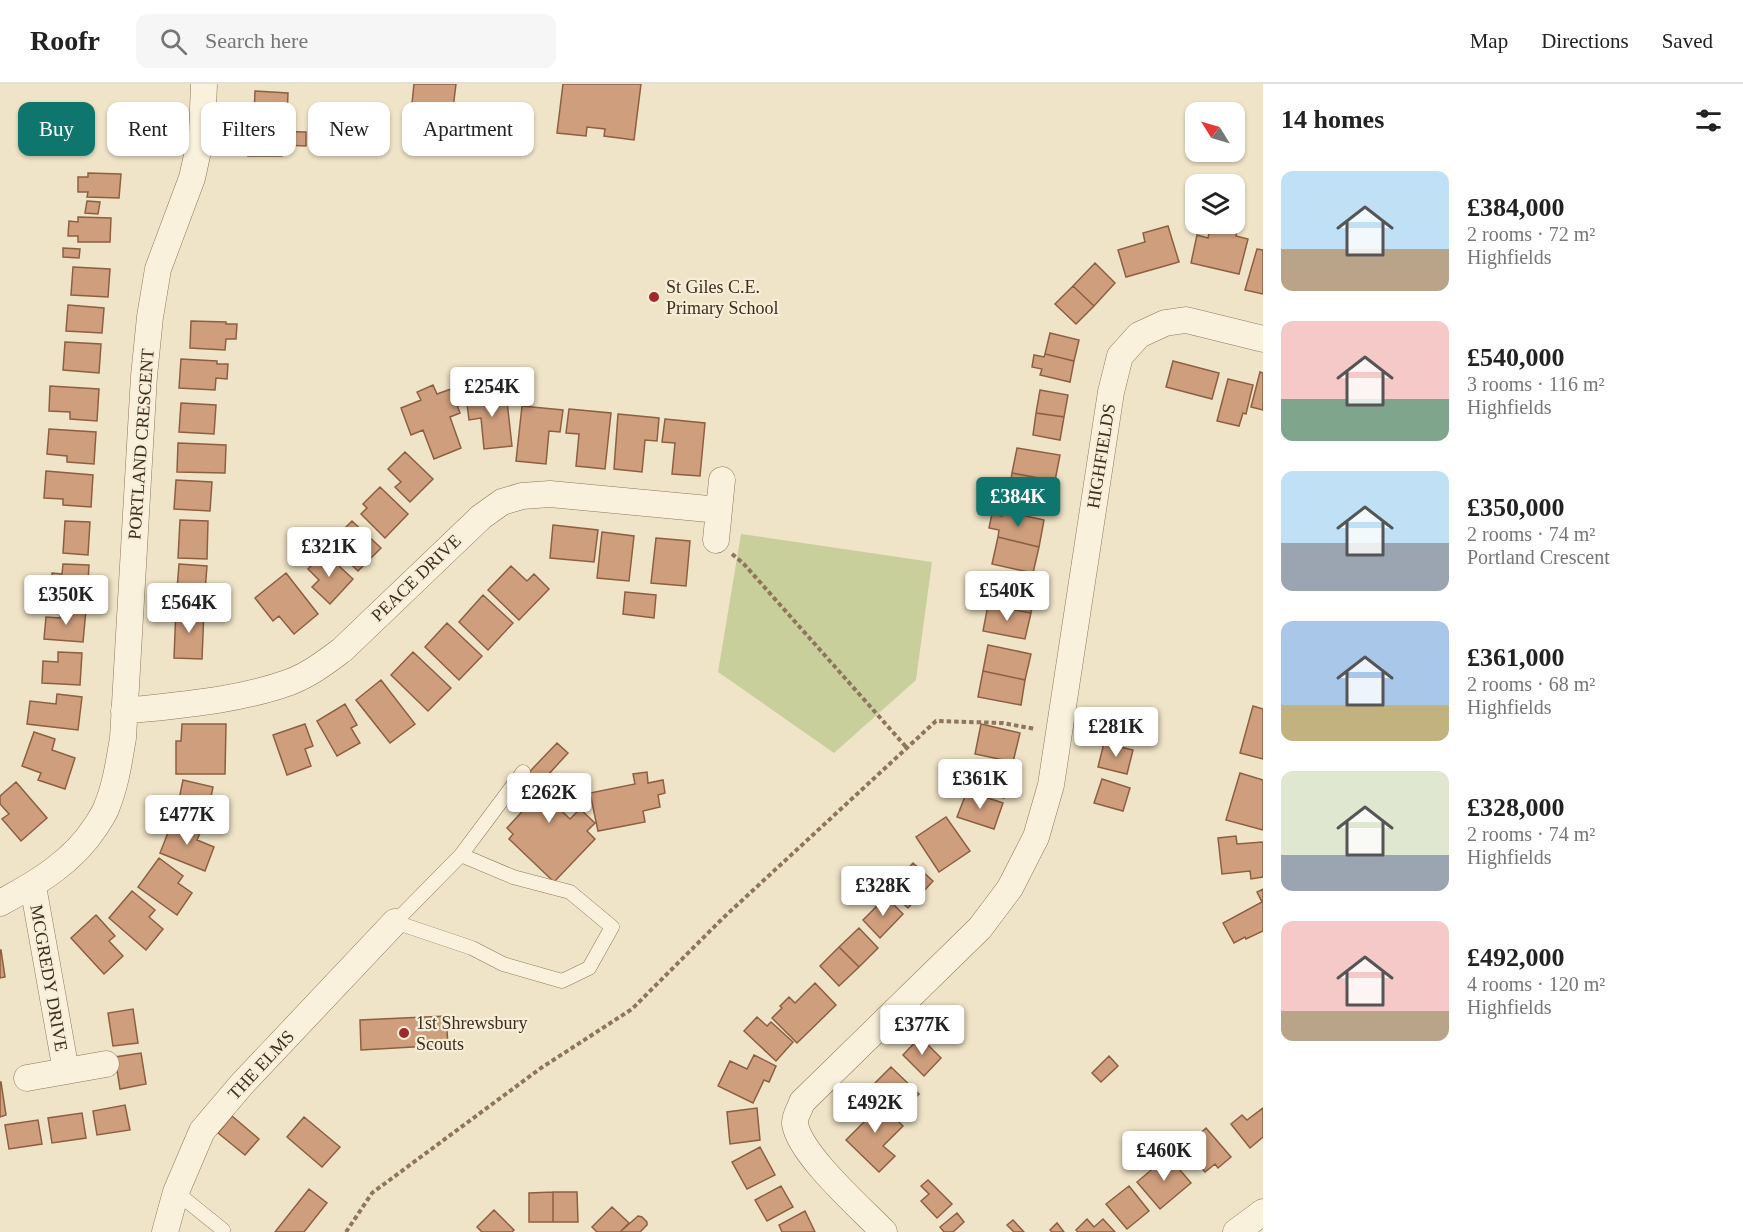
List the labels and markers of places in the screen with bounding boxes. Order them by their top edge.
place label: St Giles C.E. Primary School [666,277,779,318]
marker: St Giles C.E. Primary School [647,290,661,304]
pin: £254K [450,367,534,418]
pin: £384K [976,477,1060,528]
pin: £321K [287,527,371,578]
pin: £540K [965,571,1049,622]
pin: £350K [24,575,108,626]
pin: £564K [147,583,231,634]
pin: £281K [1074,707,1158,758]
pin: £361K [938,759,1022,810]
pin: £262K [507,773,591,824]
pin: £477K [145,795,229,846]
pin: £328K [841,866,925,917]
pin: £377K [880,1005,964,1056]
place label: 1st Shrewsbury Scouts [416,1013,528,1054]
marker: 1st Shrewsbury Scouts [397,1026,411,1040]
pin: £492K [833,1083,917,1134]
pin: £460K [1122,1131,1206,1182]

